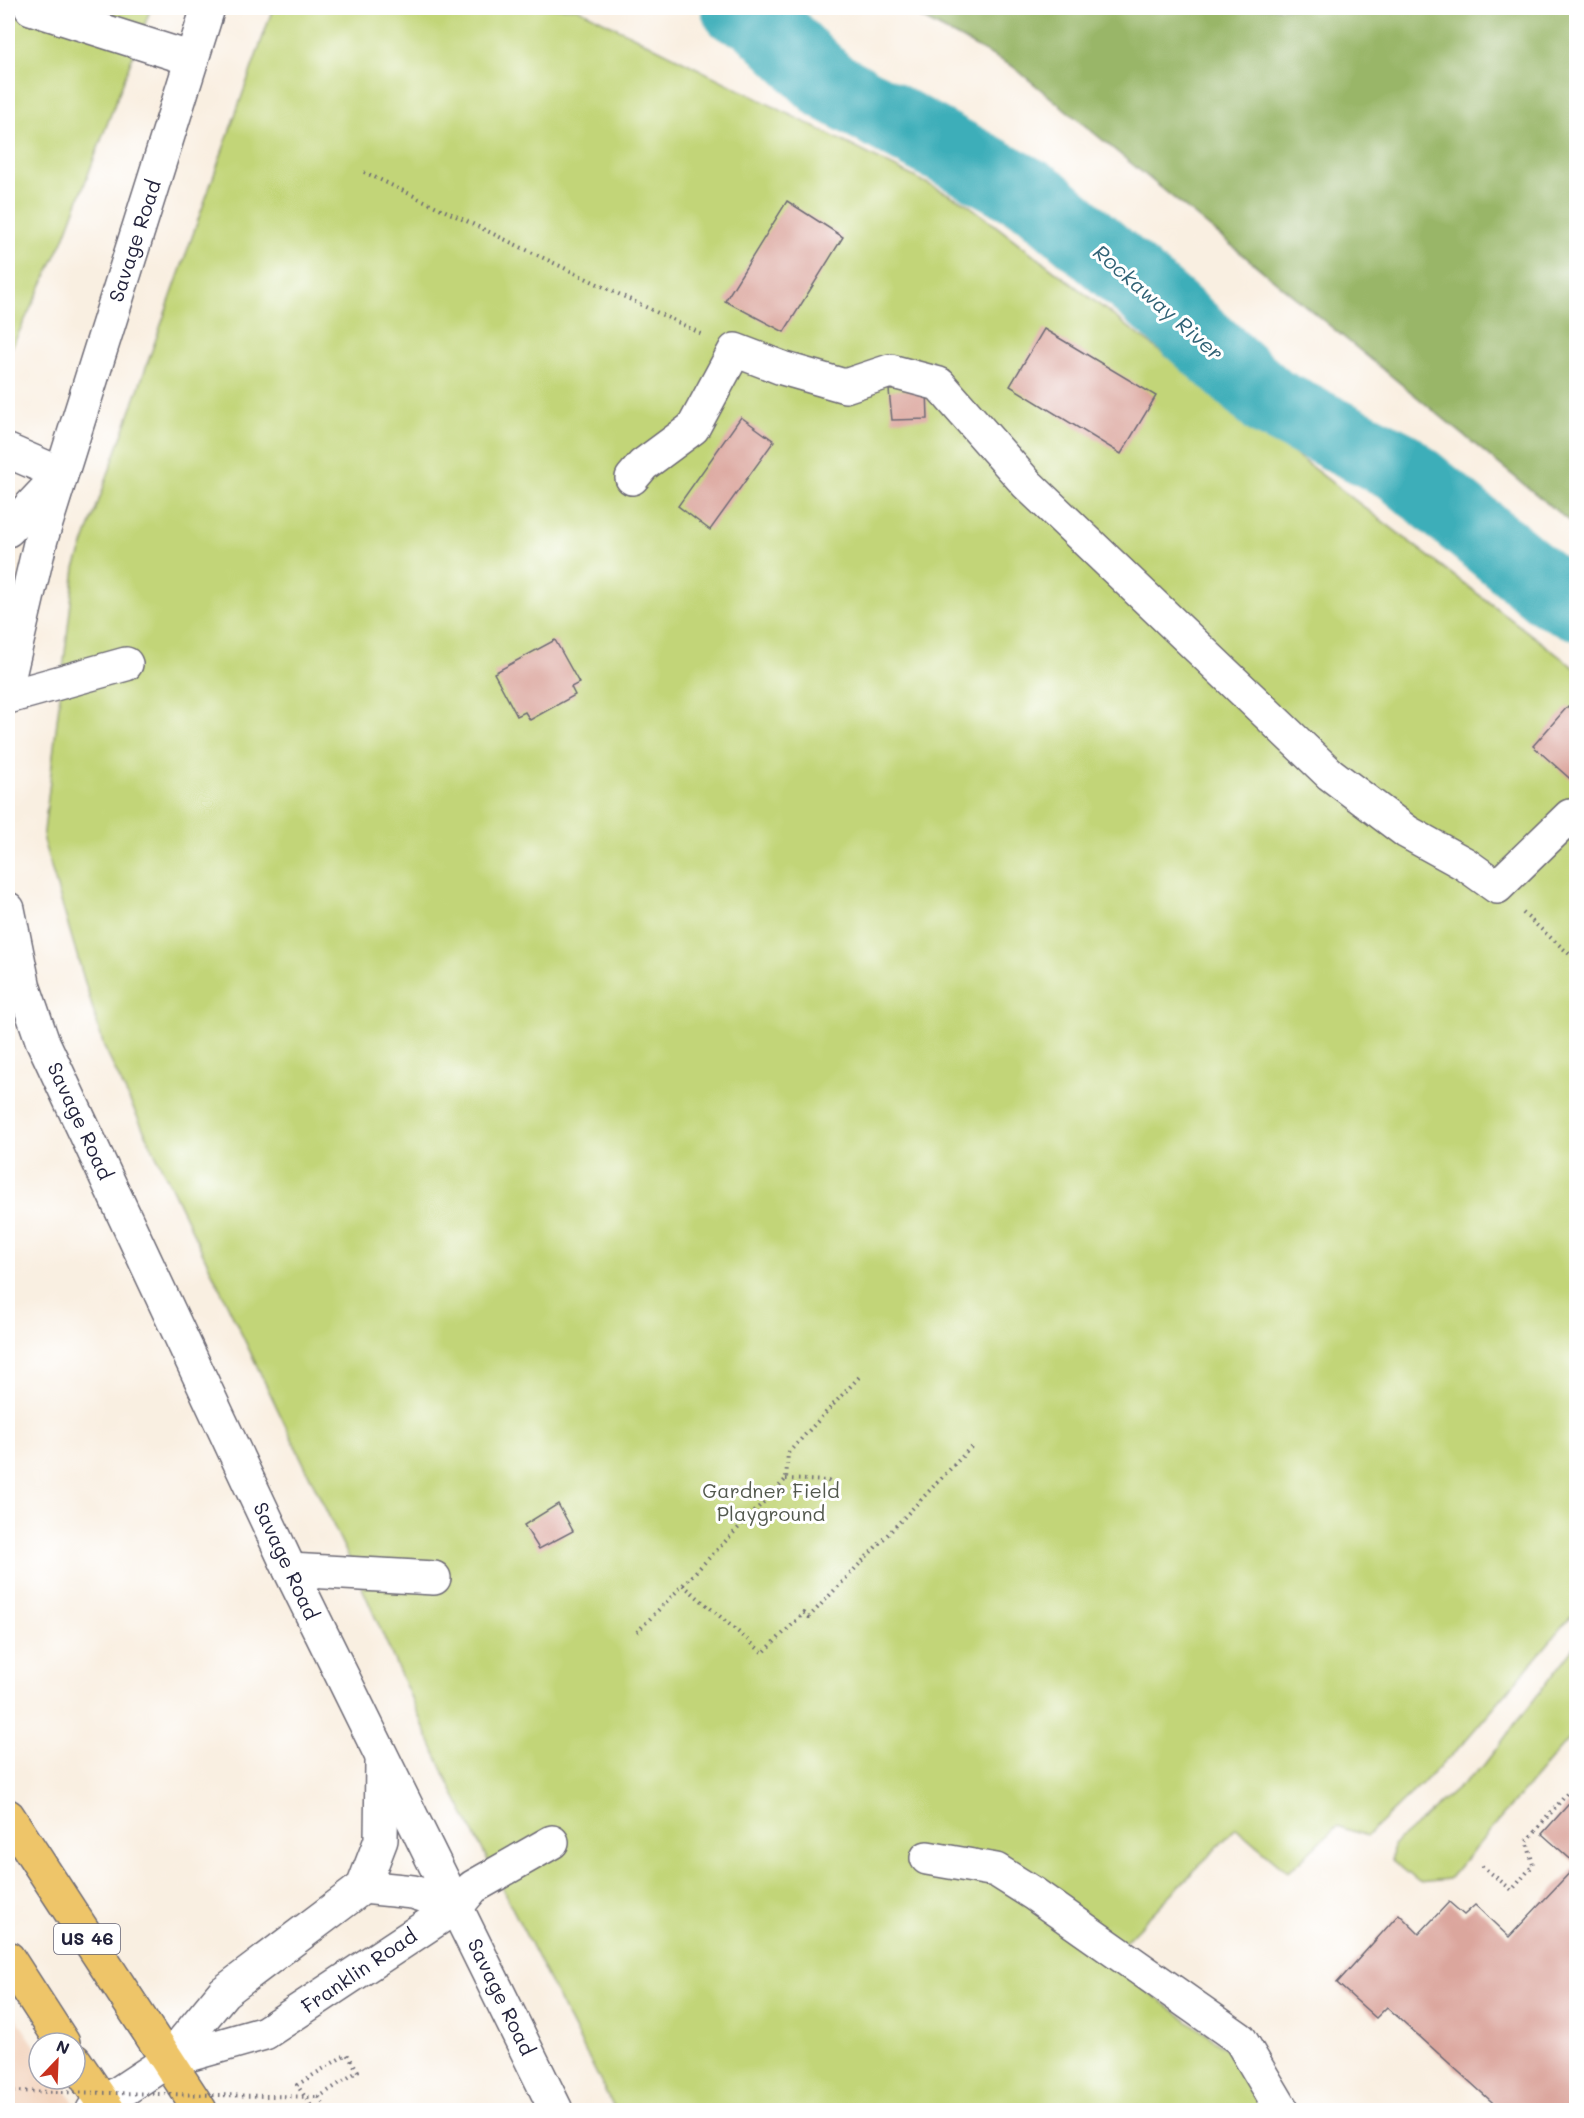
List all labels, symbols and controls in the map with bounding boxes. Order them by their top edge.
street label: Savage Road [102,176,166,305]
water label: Rockaway River [1088,238,1230,366]
street label: Savage Road [42,1058,120,1184]
park label: Gardner Field Playground [702,1477,840,1526]
street label: Savage Road [248,1498,326,1624]
street label: Franklin Road [296,1922,421,2018]
road number: US 46 [54,1924,120,1954]
street label: Savage Road [462,1934,541,2059]
north arrow [27,2031,87,2091]
text: N [53,2035,73,2059]

